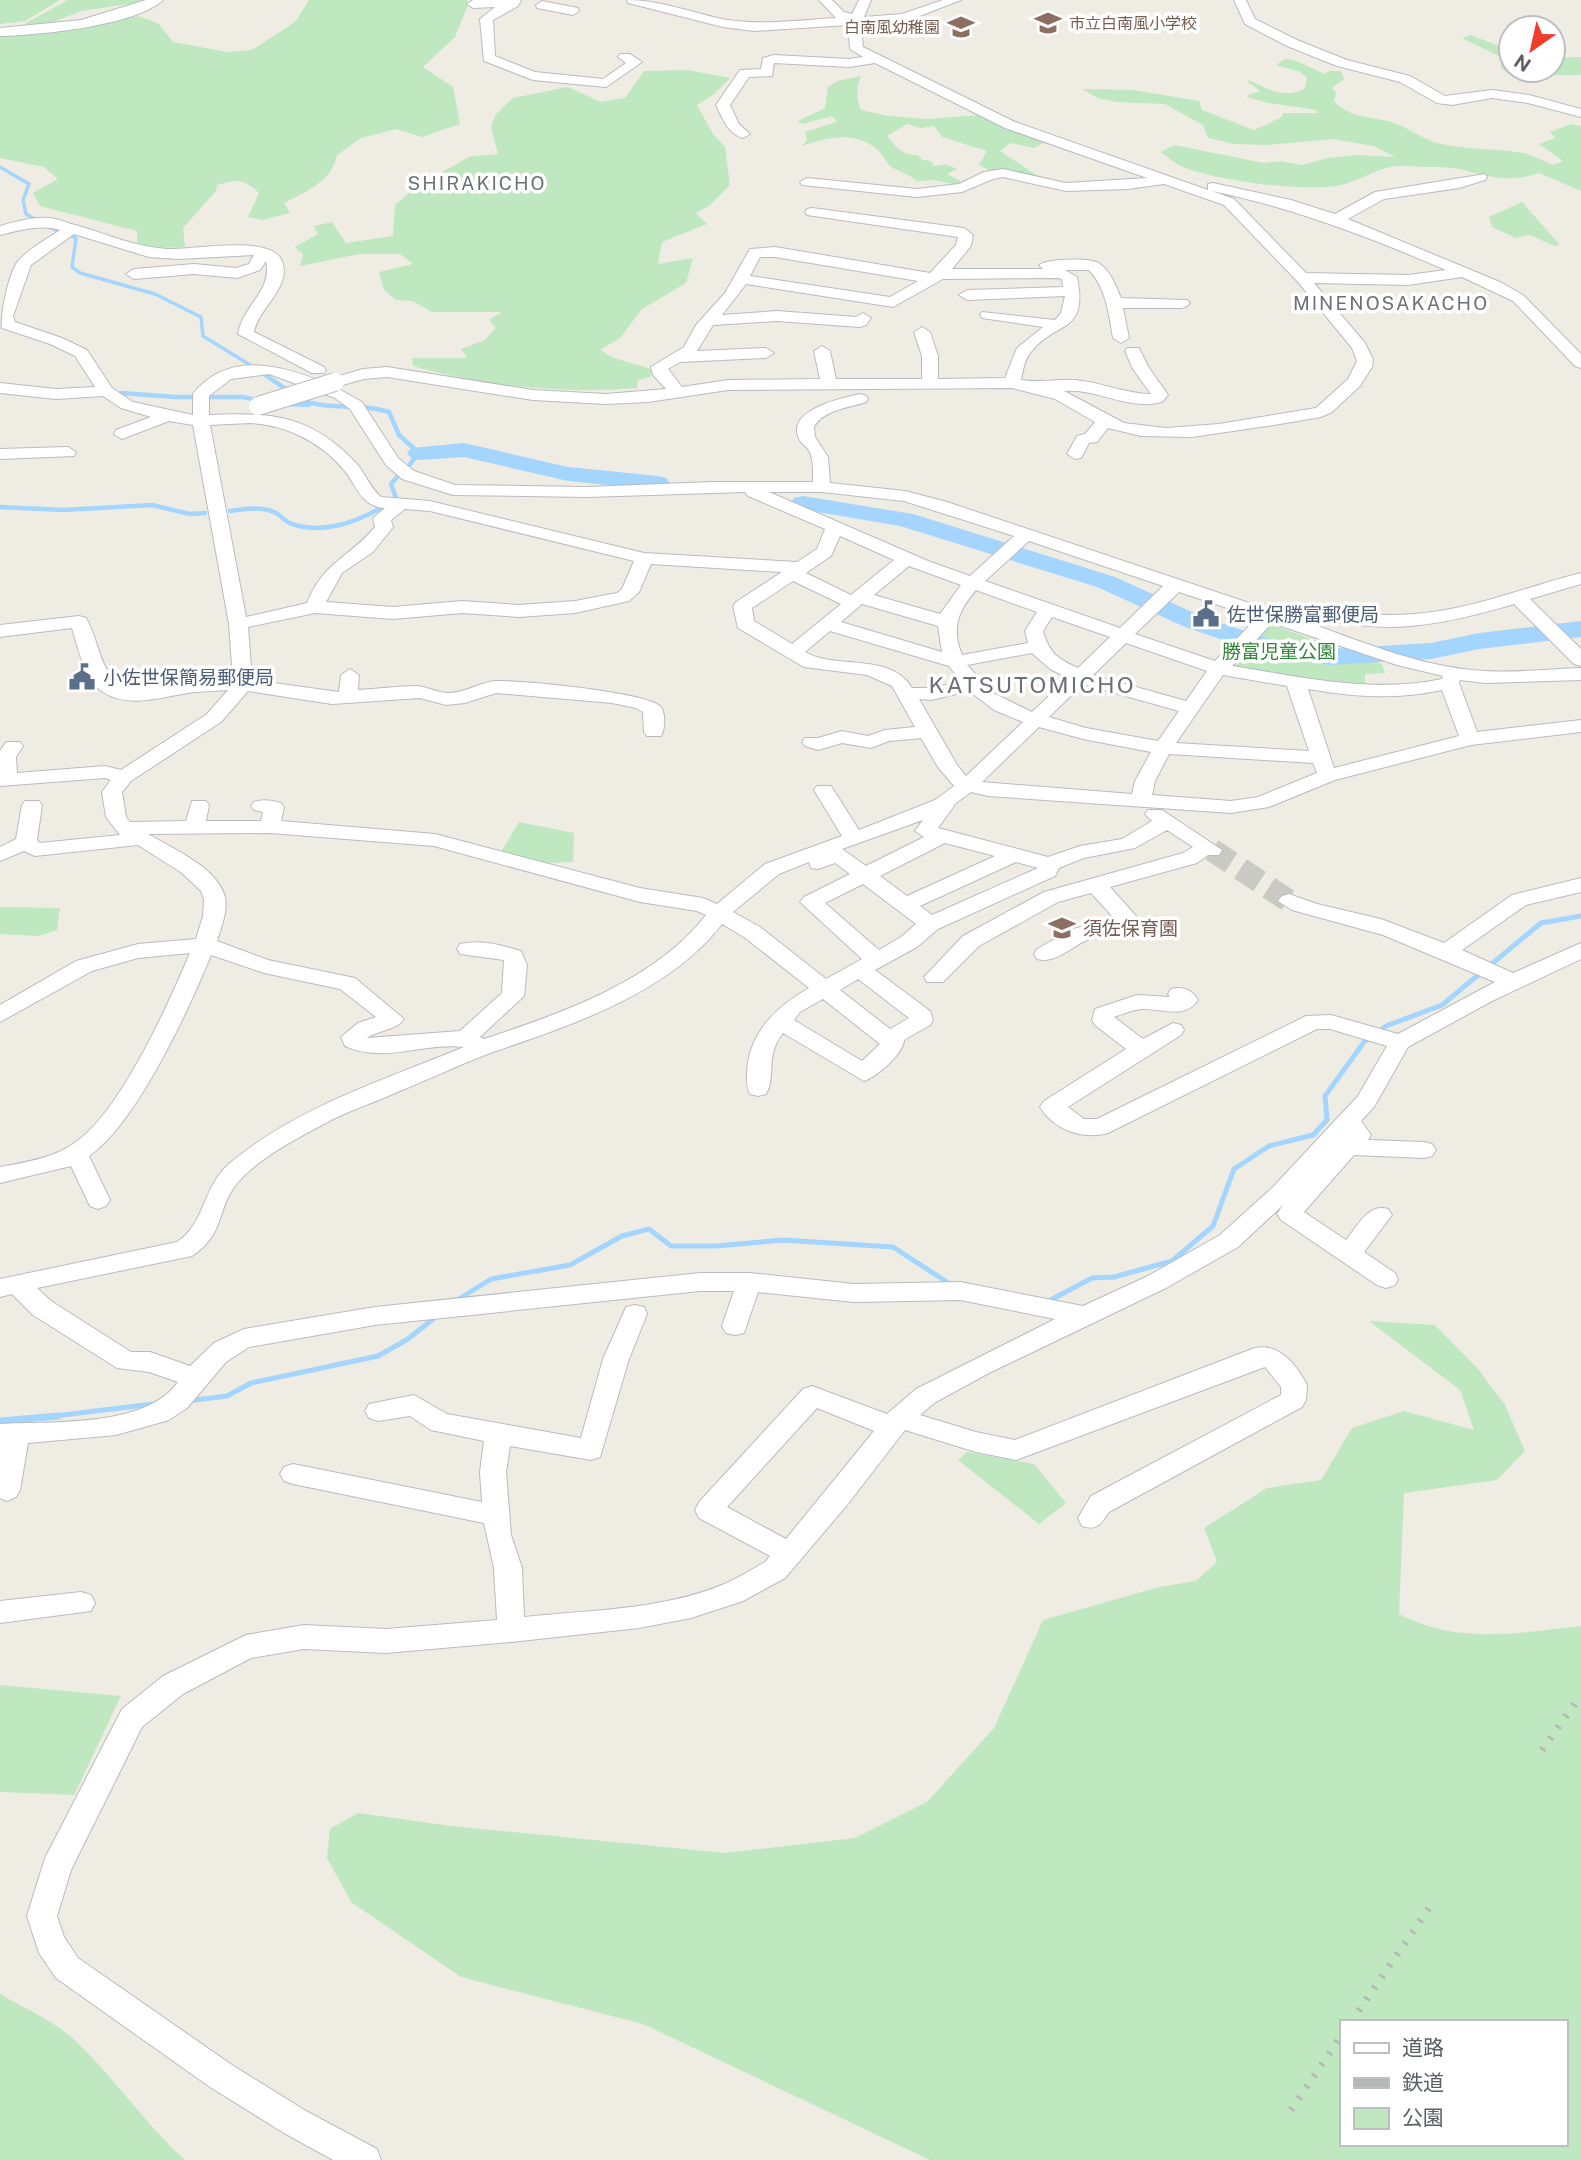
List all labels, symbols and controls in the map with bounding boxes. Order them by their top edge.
school or university icon: 市立白南風小学校 [1033,8,1063,38]
school or university icon: 白南風幼稚園 [946,12,976,42]
place label: 市立白南風小学校 [1069,14,1197,33]
north arrow [1497,14,1567,84]
place label: 白南風幼稚園 [844,18,940,37]
text: N [1510,50,1535,76]
district label: SHIRAKICHO [408,172,546,194]
district label: MINENOSAKACHO [1293,292,1489,314]
public building icon: 佐世保勝富郵便局 [1191,599,1221,629]
place label: 佐世保勝富郵便局 [1227,603,1379,625]
park label: 勝富児童公園 [1222,640,1336,662]
public building icon: 小佐世保簡易郵便局 [67,662,97,692]
place label: 小佐世保簡易郵便局 [103,666,274,688]
district label: KATSUTOMICHO [928,671,1136,698]
school or university icon: 須佐保育園 [1047,913,1077,943]
place label: 須佐保育園 [1083,917,1178,939]
legend [1340,2020,1567,2146]
text: 道路 [1402,2035,1444,2060]
text: 鉄道 [1402,2070,1444,2095]
text: 公園 [1402,2105,1444,2130]

